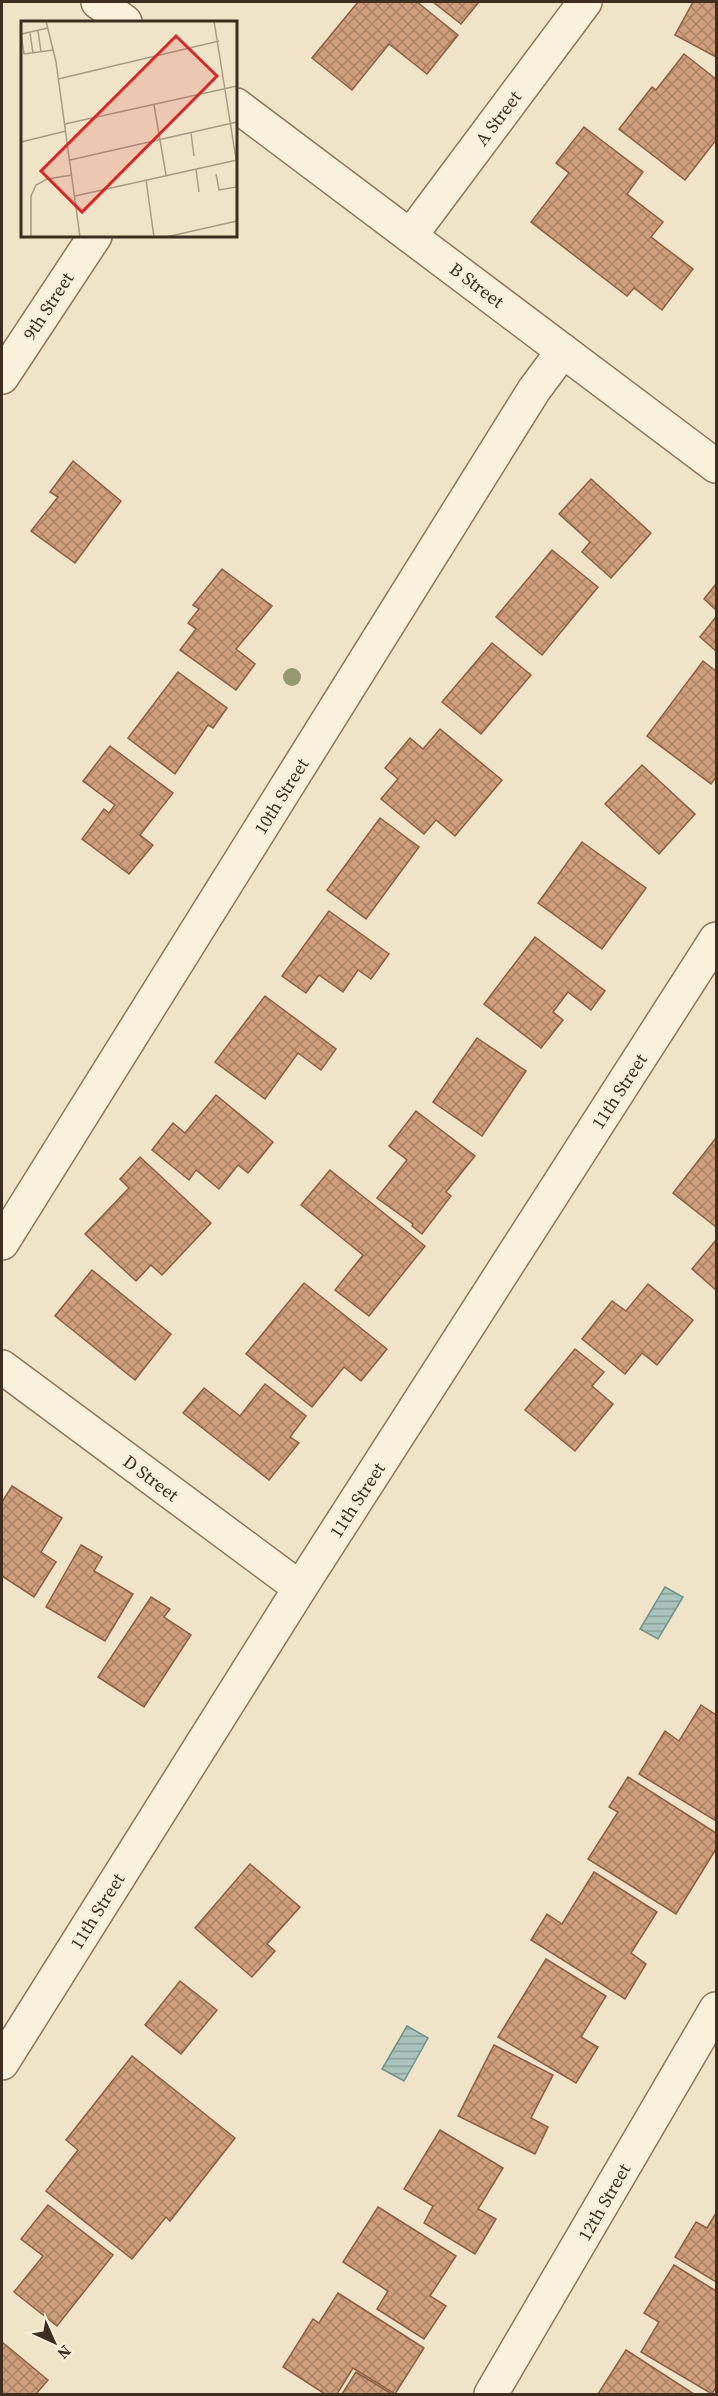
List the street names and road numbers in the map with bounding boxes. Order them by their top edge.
street label: A Street [469,85,527,151]
street label: B Street [445,256,509,314]
street label: 9th Street [17,267,79,345]
street label: 10th Street [248,753,314,839]
street label: 11th Street [585,1048,653,1134]
street label: D Street [118,1449,184,1507]
street label: 11th Street [323,1457,391,1543]
street label: 11th Street [64,1868,130,1954]
street label: 12th Street [572,2159,636,2245]

